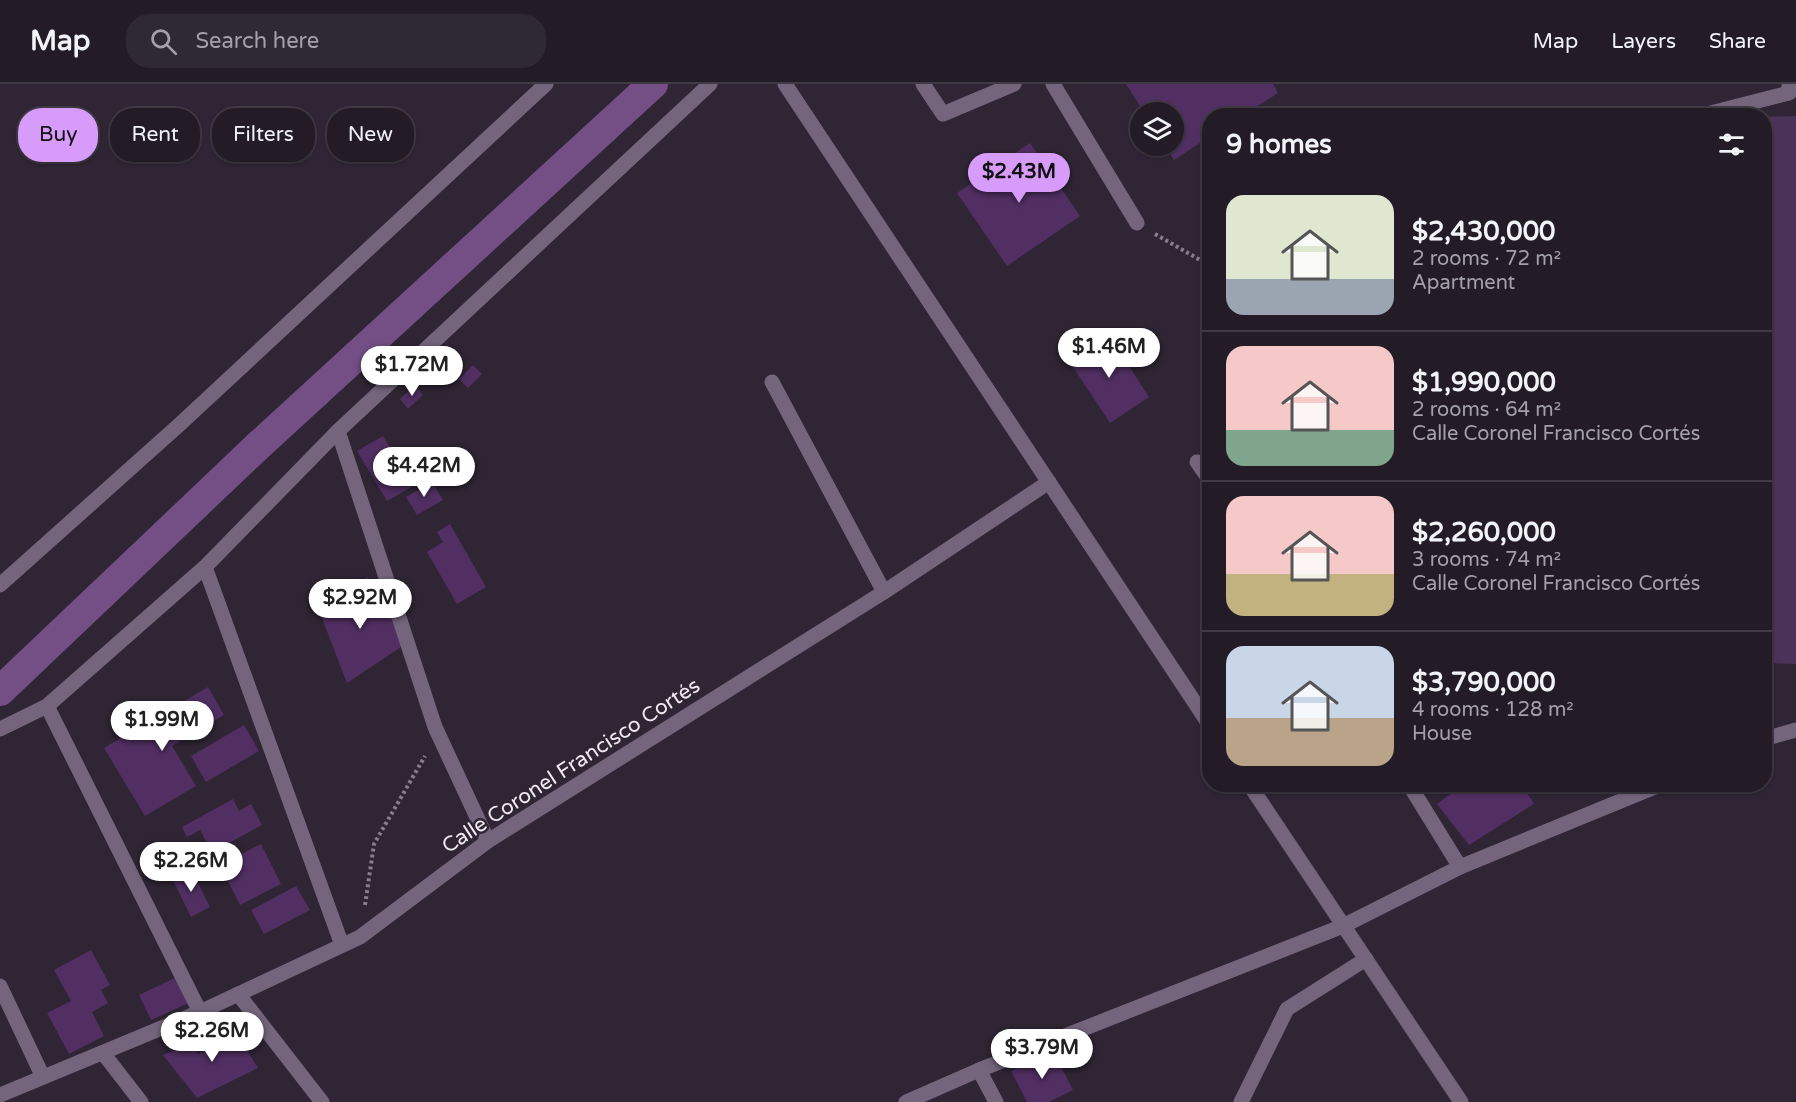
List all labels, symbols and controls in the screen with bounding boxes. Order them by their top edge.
search box [126,14,546,68]
text: Map [30,24,90,58]
icon: search [147,25,180,58]
text: Search here [195,28,319,54]
text: Map [1533,29,1578,54]
text: Layers [1611,29,1676,54]
text: Share [1709,29,1766,54]
map controls [1130,102,1184,156]
button: layers [1130,102,1184,156]
chip: Buy [18,108,98,162]
chip: Rent [110,108,200,162]
chip: Filters [212,108,315,162]
chip: New [327,108,414,162]
icon: filters [1715,128,1748,161]
text: 9 homes [1226,129,1332,160]
pin: $2.43M [970,153,1068,204]
text: $2.43M [982,160,1056,184]
text: $2,430,000 [1412,216,1555,247]
icon: home [1274,219,1346,291]
text: 2 rooms · 72 m² [1412,247,1561,271]
text: Apartment [1412,271,1515,295]
pin: $1.46M [1060,328,1158,379]
text: $1.46M [1072,335,1146,359]
pin: $1.72M [363,346,461,397]
text: $1.72M [375,353,449,377]
text: $1,990,000 [1412,367,1556,398]
icon: home [1274,370,1346,442]
text: 2 rooms · 64 m² [1412,398,1561,422]
text: Calle Coronel Francisco Cortés [1412,422,1700,446]
pin: $4.42M [375,447,473,498]
text: $4.42M [387,454,461,478]
text: $2,260,000 [1412,517,1556,548]
icon: home [1274,520,1346,592]
text: 3 rooms · 74 m² [1412,548,1561,572]
text: Calle Coronel Francisco Cortés [1412,572,1700,596]
pin: $2.92M [311,579,409,630]
text: $2.92M [323,586,397,610]
text: $3,790,000 [1412,667,1556,698]
icon: home [1274,670,1346,742]
street label: Calle Coronel Francisco Cortés [437,673,705,859]
text: 4 rooms · 128 m² [1412,698,1574,722]
pin: $1.99M [113,701,211,752]
text: $1.99M [125,708,199,732]
text: House [1412,722,1472,746]
pin: $2.26M [142,842,240,893]
text: $2.26M [154,849,228,873]
pin: $2.26M [163,1012,261,1063]
text: $2.26M [175,1019,249,1043]
pin: $3.79M [993,1029,1091,1080]
text: $3.79M [1005,1036,1079,1060]

